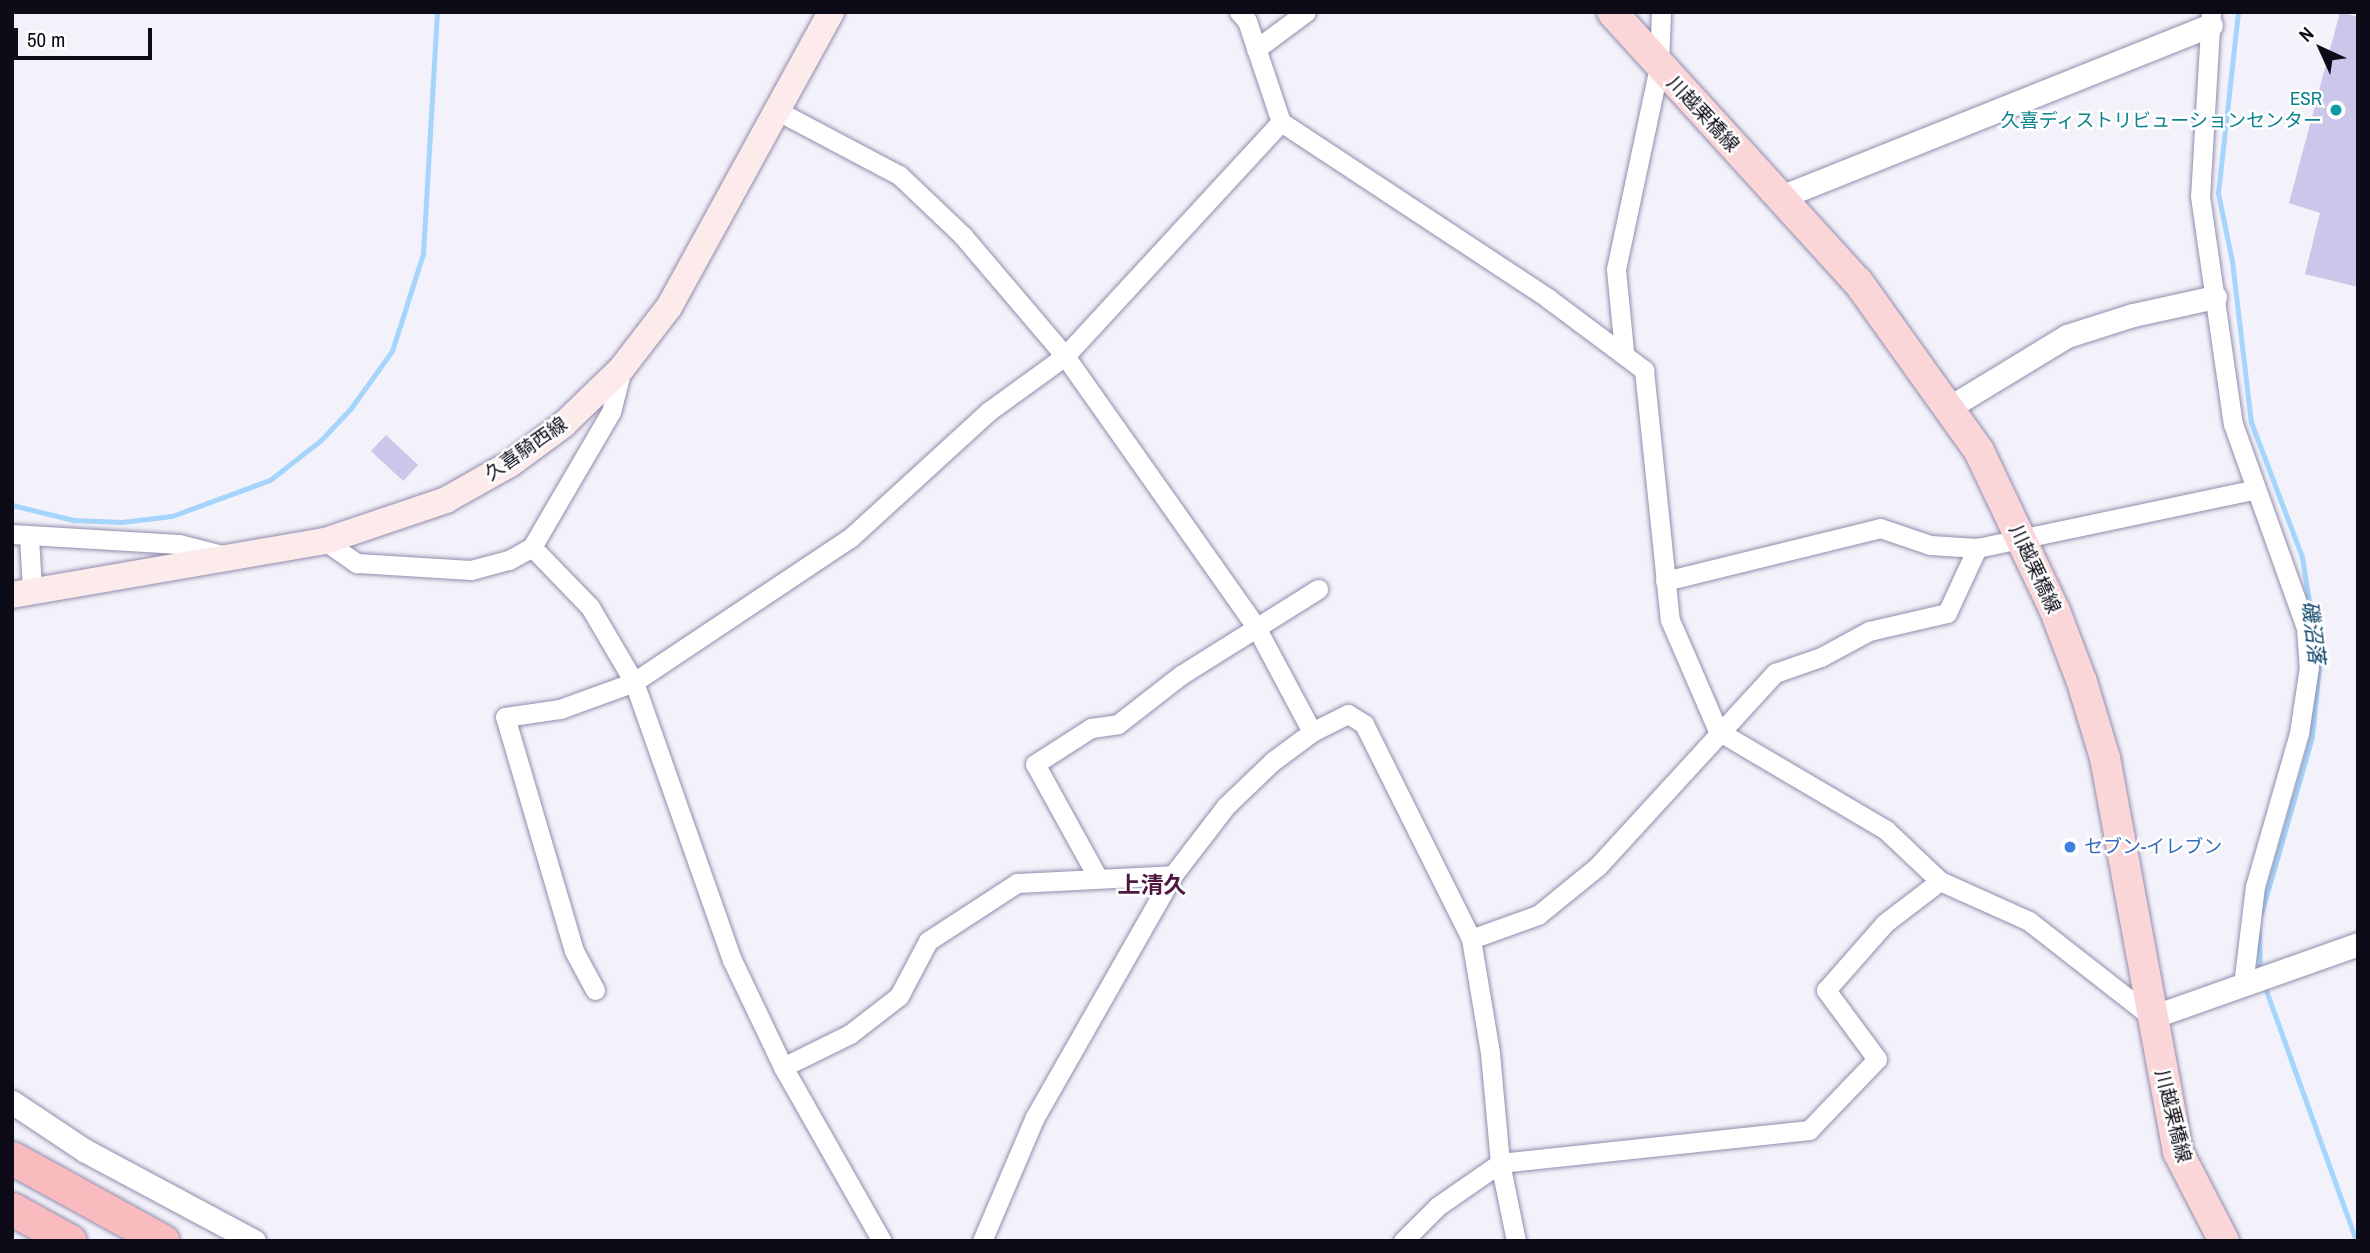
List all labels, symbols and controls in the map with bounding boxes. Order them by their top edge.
scale bar [18,14,156,58]
north arrow [2286,14,2356,84]
text: N [2293,21,2319,47]
text: 50 m [27,25,65,54]
street label: 川越栗橋線 [1662,71,1744,157]
place label: ESR 久喜ディストリビューションセンター [1999,88,2322,132]
marker: ESR 久喜ディストリビューションセンター [2328,102,2344,118]
street label: 久喜騎西線 [481,412,571,486]
street label: 川越栗橋線 [2005,521,2065,617]
water label: 磯沼落 [2297,599,2329,665]
place label: セブン-イレブン [2084,836,2222,858]
marker: セブン-イレブン [2062,839,2078,855]
district label: 上清久 [1118,871,1186,899]
street label: 川越栗橋線 [2150,1067,2196,1165]

